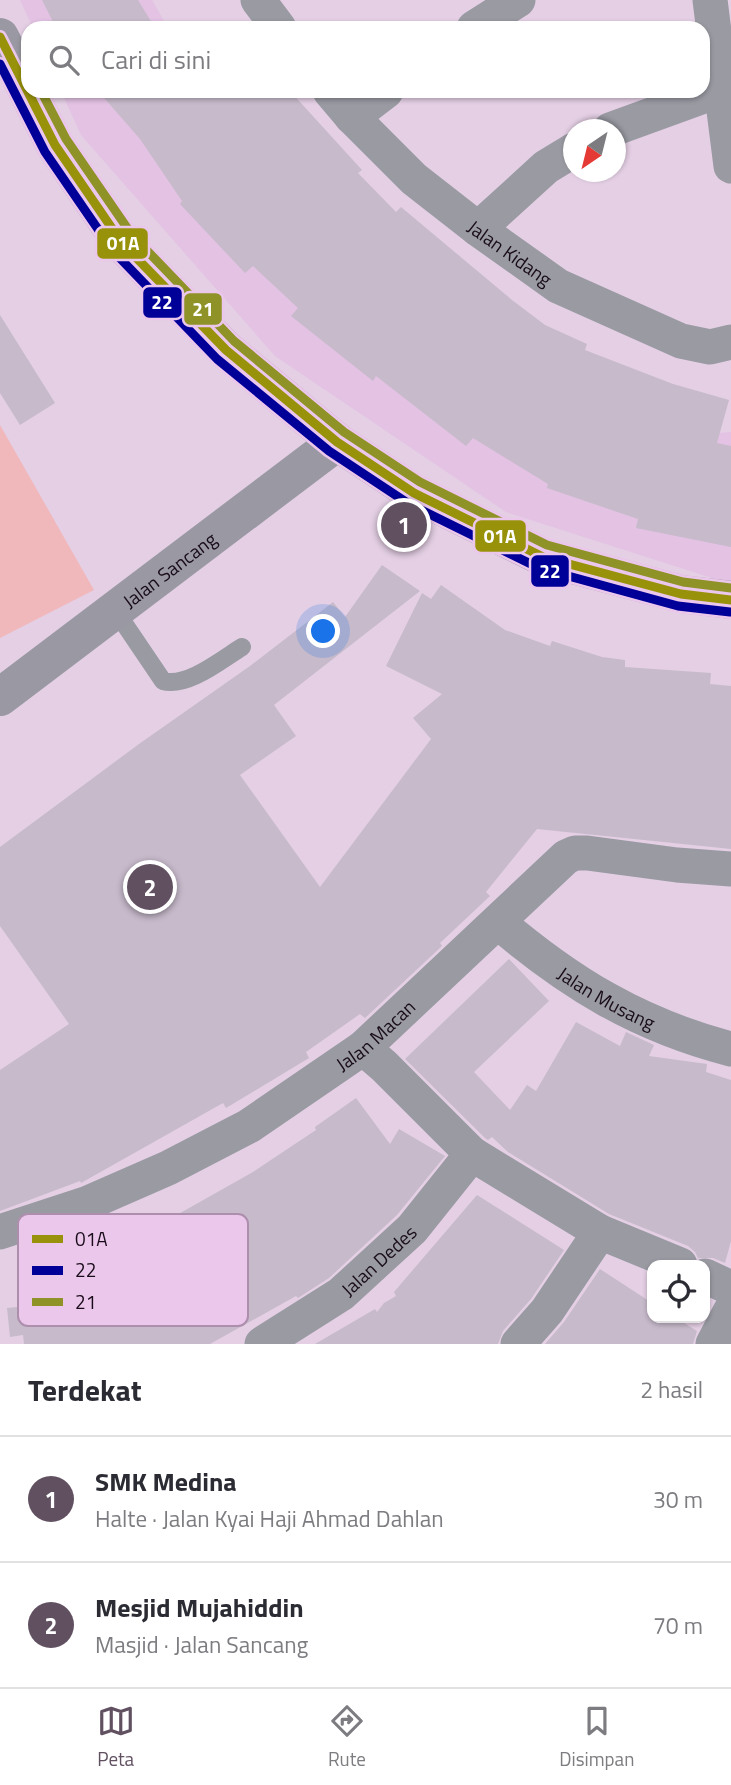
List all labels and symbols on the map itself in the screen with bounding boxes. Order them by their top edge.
north arrow [563,119,626,182]
street label: Jalan Kidang [462,212,559,293]
line badge: 01A [96,227,149,260]
text: 01A [107,228,140,257]
line badge: 22 [142,286,183,319]
text: 22 [151,287,173,316]
line badge: 21 [183,292,223,326]
text: 21 [192,294,214,323]
pin: 1 [381,499,427,551]
line badge: 01A [474,519,527,553]
text: 01A [484,521,517,550]
street label: Jalan Sancang [116,524,222,614]
line badge: 22 [530,554,570,588]
text: 22 [539,556,561,585]
your location [306,614,340,648]
pin: 2 [127,861,173,913]
street label: Jalan Musang [552,959,660,1036]
street label: Jalan Macan [329,992,421,1077]
legend [18,1214,248,1326]
street label: Jalan Dedes [334,1217,423,1302]
text: 01A [75,1224,108,1253]
text: 22 [75,1255,96,1284]
text: 21 [75,1287,96,1316]

